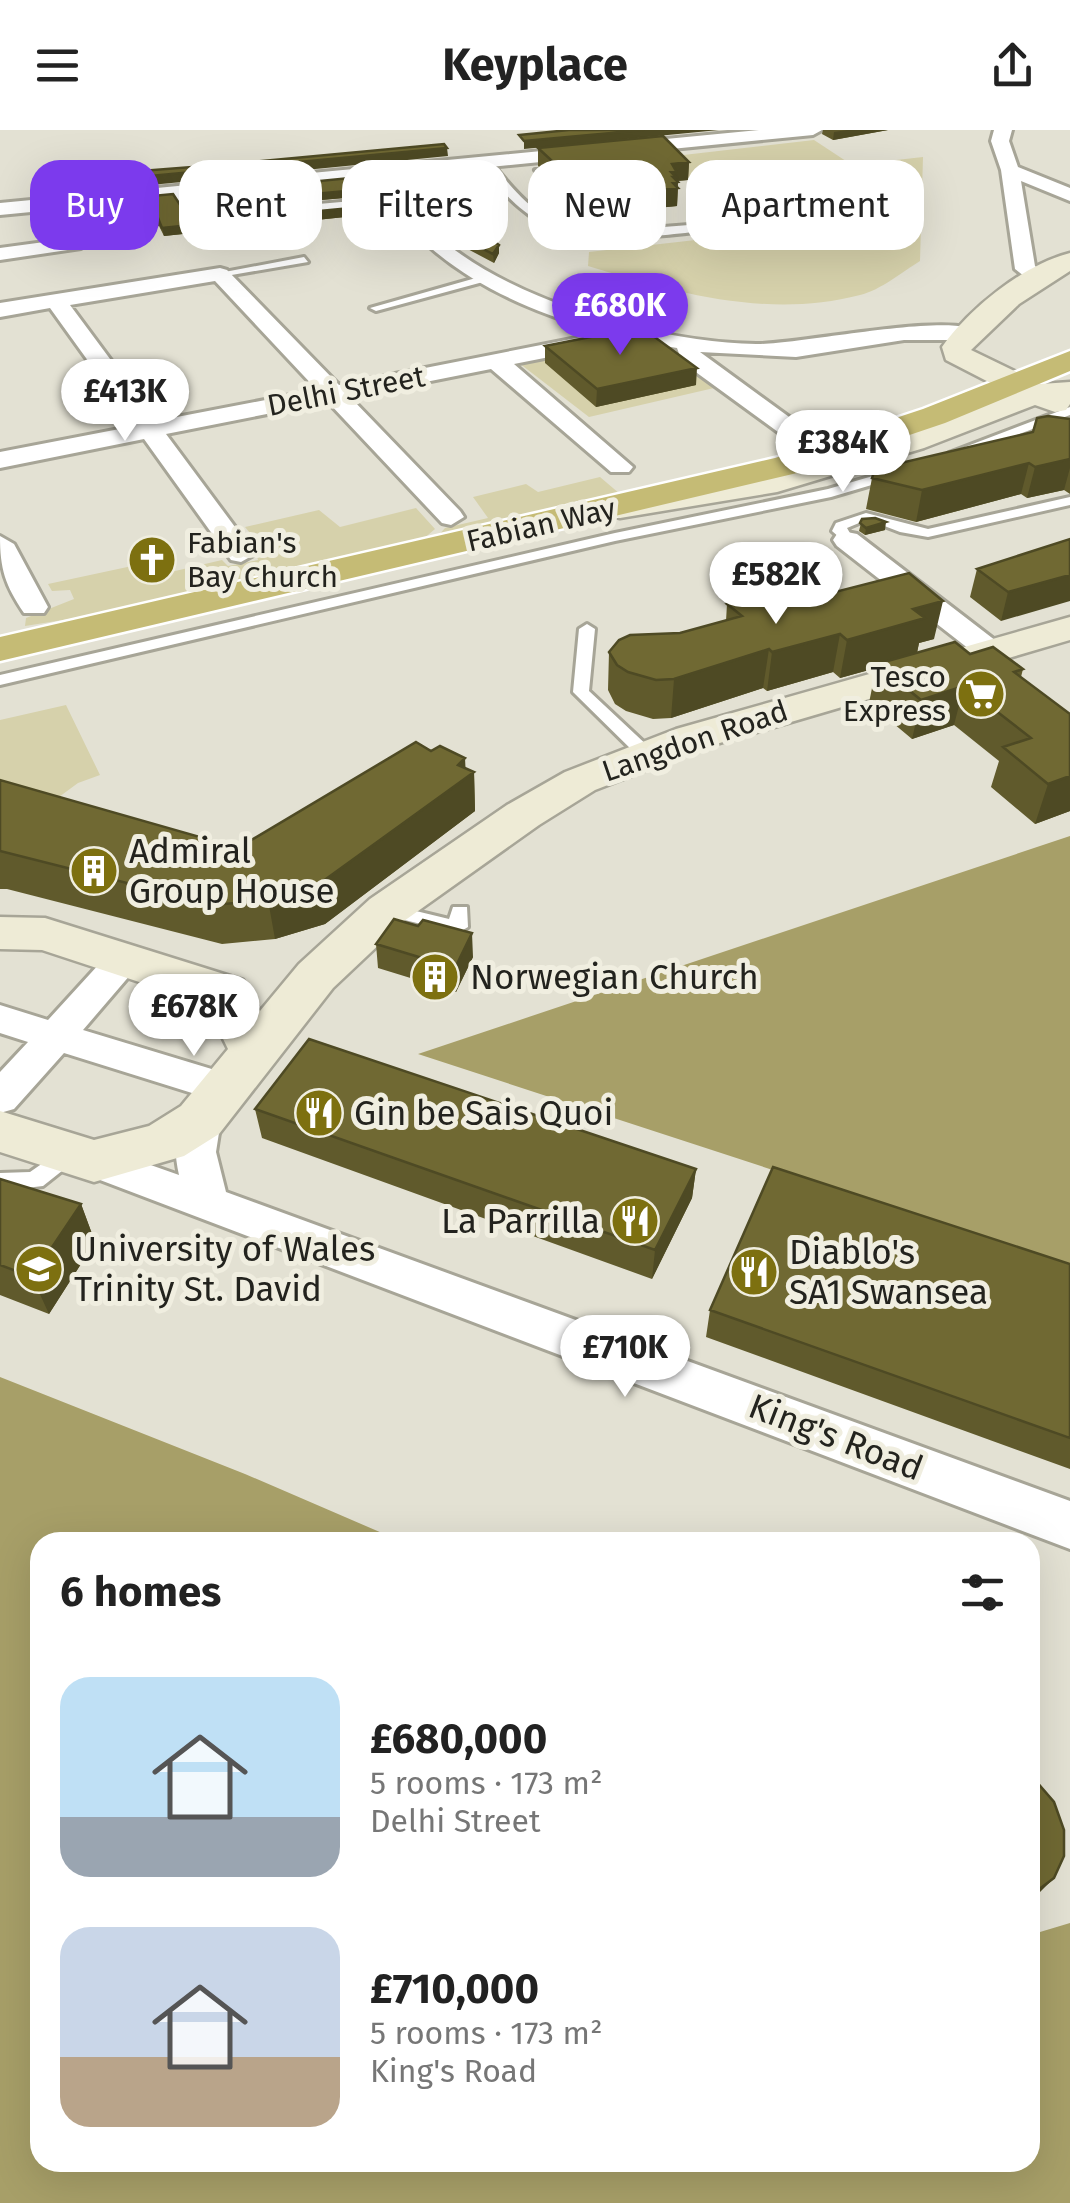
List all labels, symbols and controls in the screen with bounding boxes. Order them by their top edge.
icon: menu [30,38,85,93]
text: Keyplace [442,38,628,92]
icon: share [985,38,1040,93]
chip: Buy [30,160,159,250]
chip: Rent [179,160,322,250]
chip: Filters [342,160,508,250]
chip: New [528,160,666,250]
chip: Apartment [686,160,924,250]
pin: £680K [550,273,690,358]
text: £680K [574,286,666,324]
street label: Delhi Street [264,358,428,424]
pin: £413K [55,359,195,444]
text: £413K [83,372,167,410]
pin: £384K [773,410,913,495]
text: £384K [798,423,888,461]
street label: Fabian Way [463,490,619,560]
place label: Fabian's Bay Church [187,525,338,595]
church icon: Fabian's Bay Church [126,534,178,586]
pin: £582K [706,542,846,627]
text: £582K [732,555,821,593]
place label: Tesco Express [843,659,946,729]
supermarket icon: Tesco Express [955,668,1007,720]
street label: Langdon Road [597,692,793,790]
place label: Admiral Group House [129,830,334,912]
building icon: Admiral Group House [68,845,120,897]
building icon: Norwegian Church [409,951,461,1003]
place label: Norwegian Church [470,956,759,998]
pin: £678K [124,974,264,1059]
text: £678K [151,987,237,1025]
restaurant icon: Gin be Sais Quoi [293,1087,345,1139]
place label: Gin be Sais Quoi [354,1092,613,1134]
restaurant icon: La Parrilla [609,1195,661,1247]
place label: La Parrilla [441,1200,600,1242]
place label: University of Wales Trinity St. David [74,1228,375,1310]
place label: Diablo's SA1 Swansea [789,1231,988,1313]
school or university icon: University of Wales Trinity St. David [13,1243,65,1295]
restaurant icon: Diablo's SA1 Swansea [728,1246,780,1298]
pin: £710K [555,1315,695,1400]
text: £710K [582,1328,668,1366]
street label: King's Road [743,1385,929,1489]
icon: filters [955,1565,1010,1620]
text: 6 homes [60,1567,221,1617]
text: £680,000 [370,1714,547,1764]
icon: home [140,1717,260,1837]
text: 5 rooms · 173 m² [370,1764,603,1802]
text: Delhi Street [370,1802,541,1840]
text: £710,000 [370,1964,539,2014]
icon: home [140,1967,260,2087]
text: 5 rooms · 173 m² [370,2014,603,2052]
text: King's Road [370,2052,537,2090]

